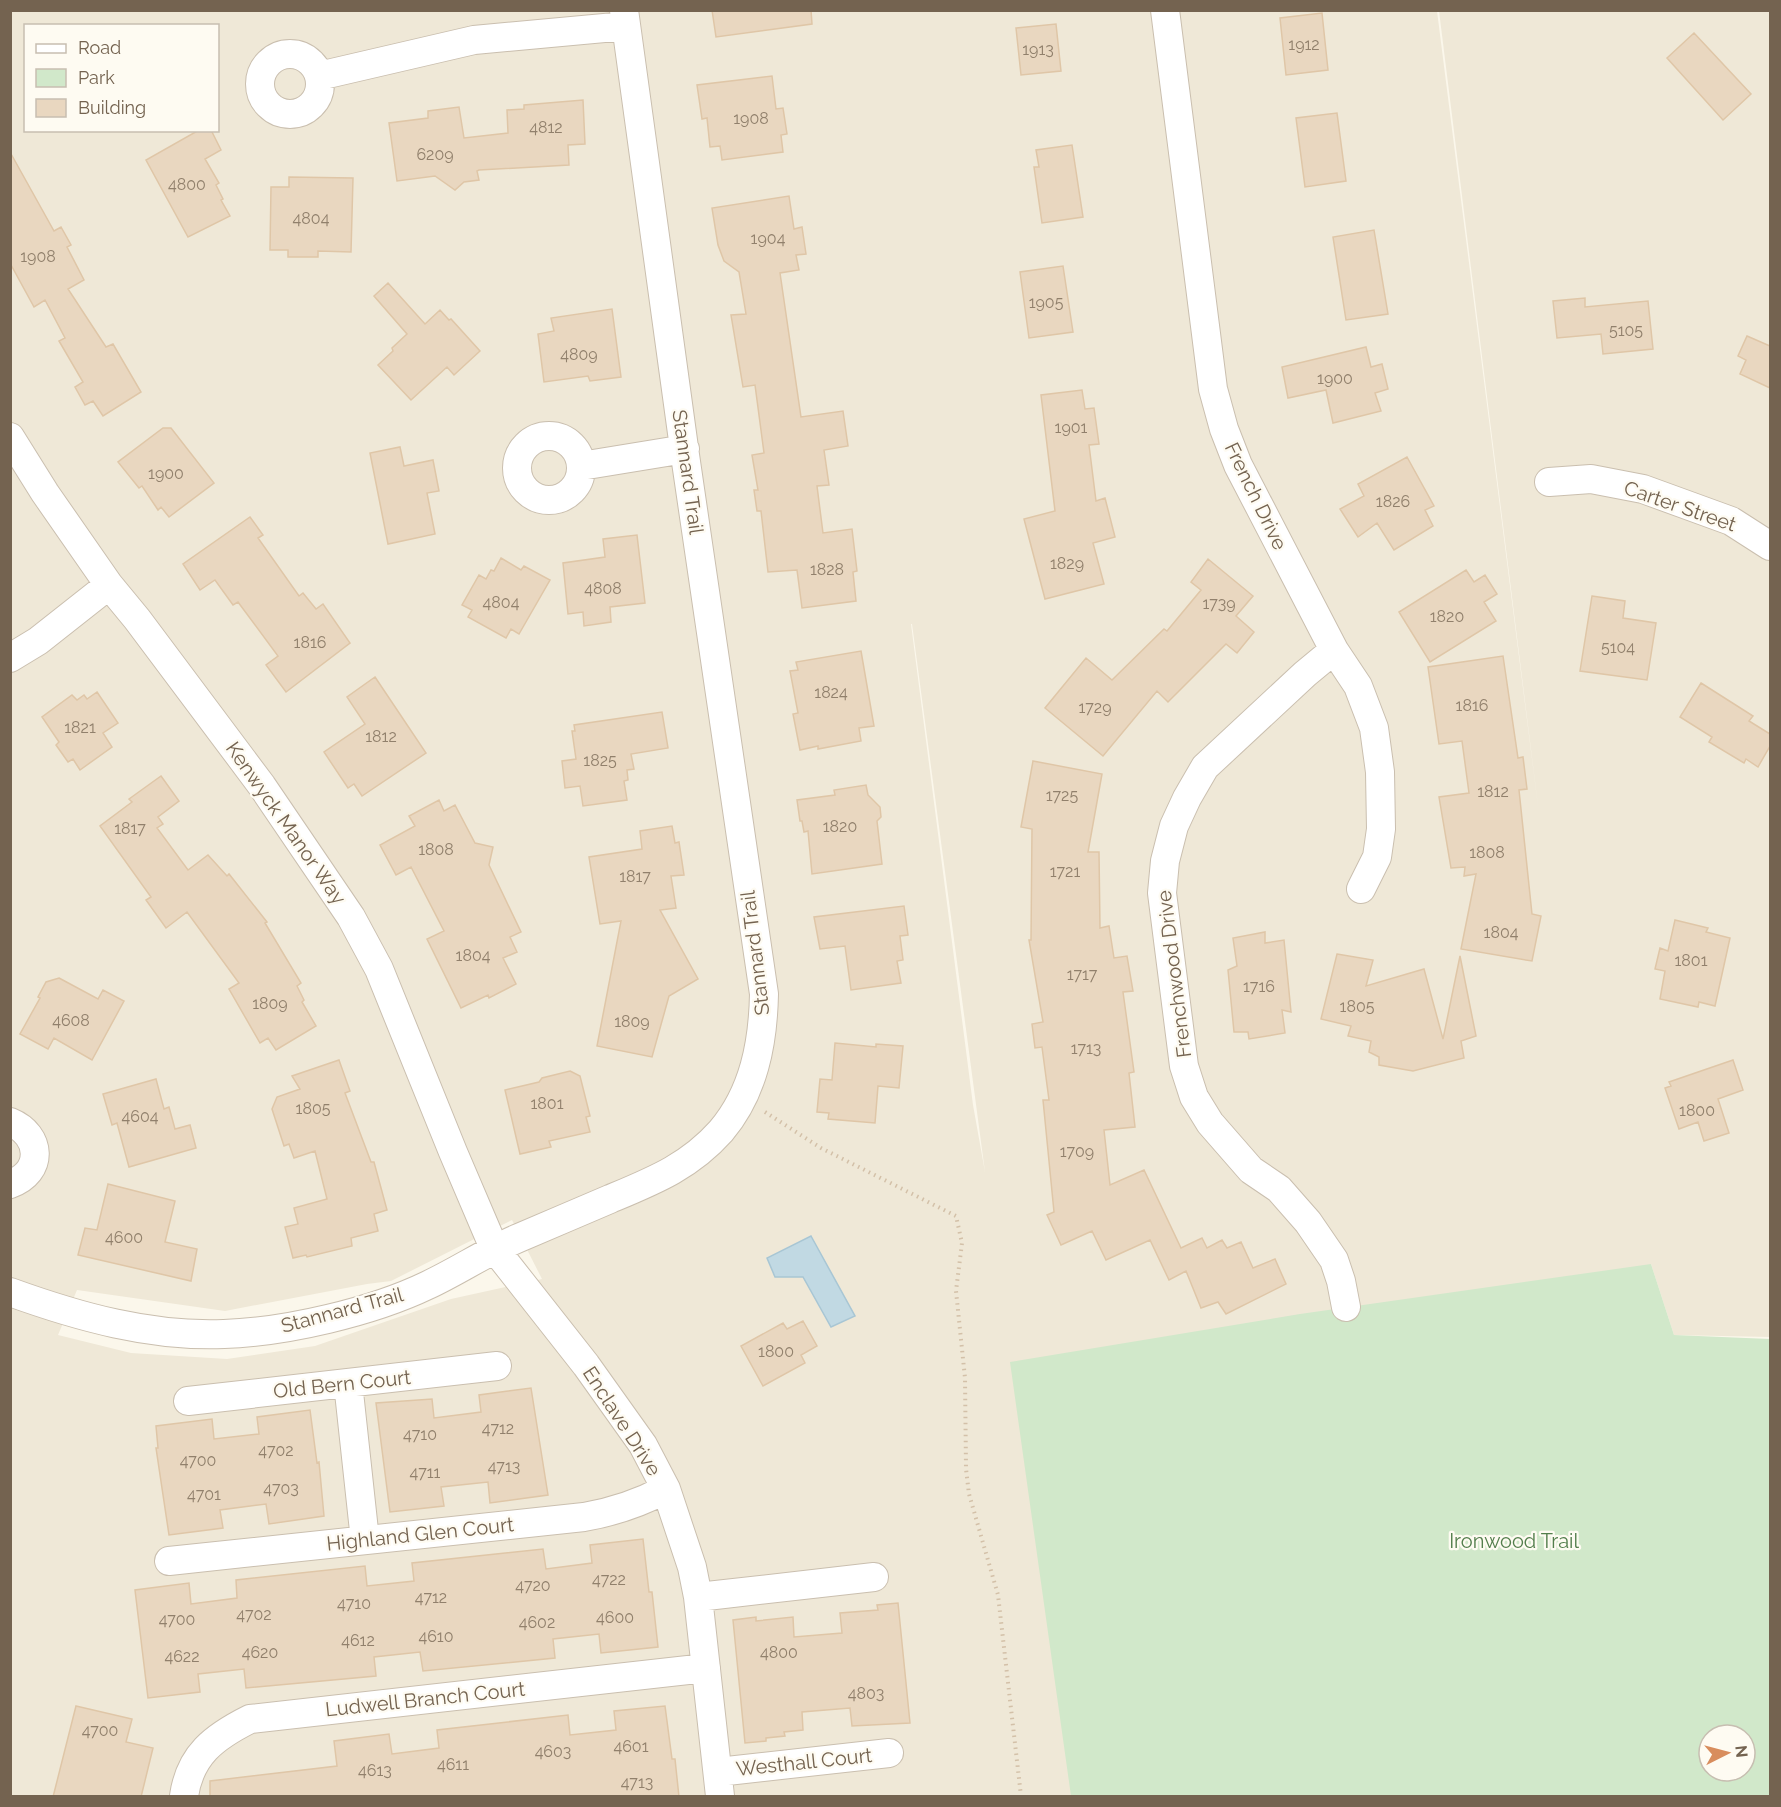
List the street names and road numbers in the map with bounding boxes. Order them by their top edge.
street label: Stannard Trail [667,408,709,536]
street label: French Drive [1220,438,1292,554]
street label: Carter Street [1621,476,1740,536]
street label: Kenwyck Manor Way [221,737,351,909]
street label: Stannard Trail [735,889,775,1017]
street label: Frenchwood Drive [1152,889,1196,1059]
street label: Stannard Trail [278,1282,406,1338]
street label: Enclave Drive [578,1362,666,1480]
street label: Old Bern Court [272,1365,412,1403]
street label: Highland Glen Court [325,1512,515,1556]
street label: Ludwell Branch Court [324,1677,526,1721]
street label: Westhall Court [735,1743,874,1781]

